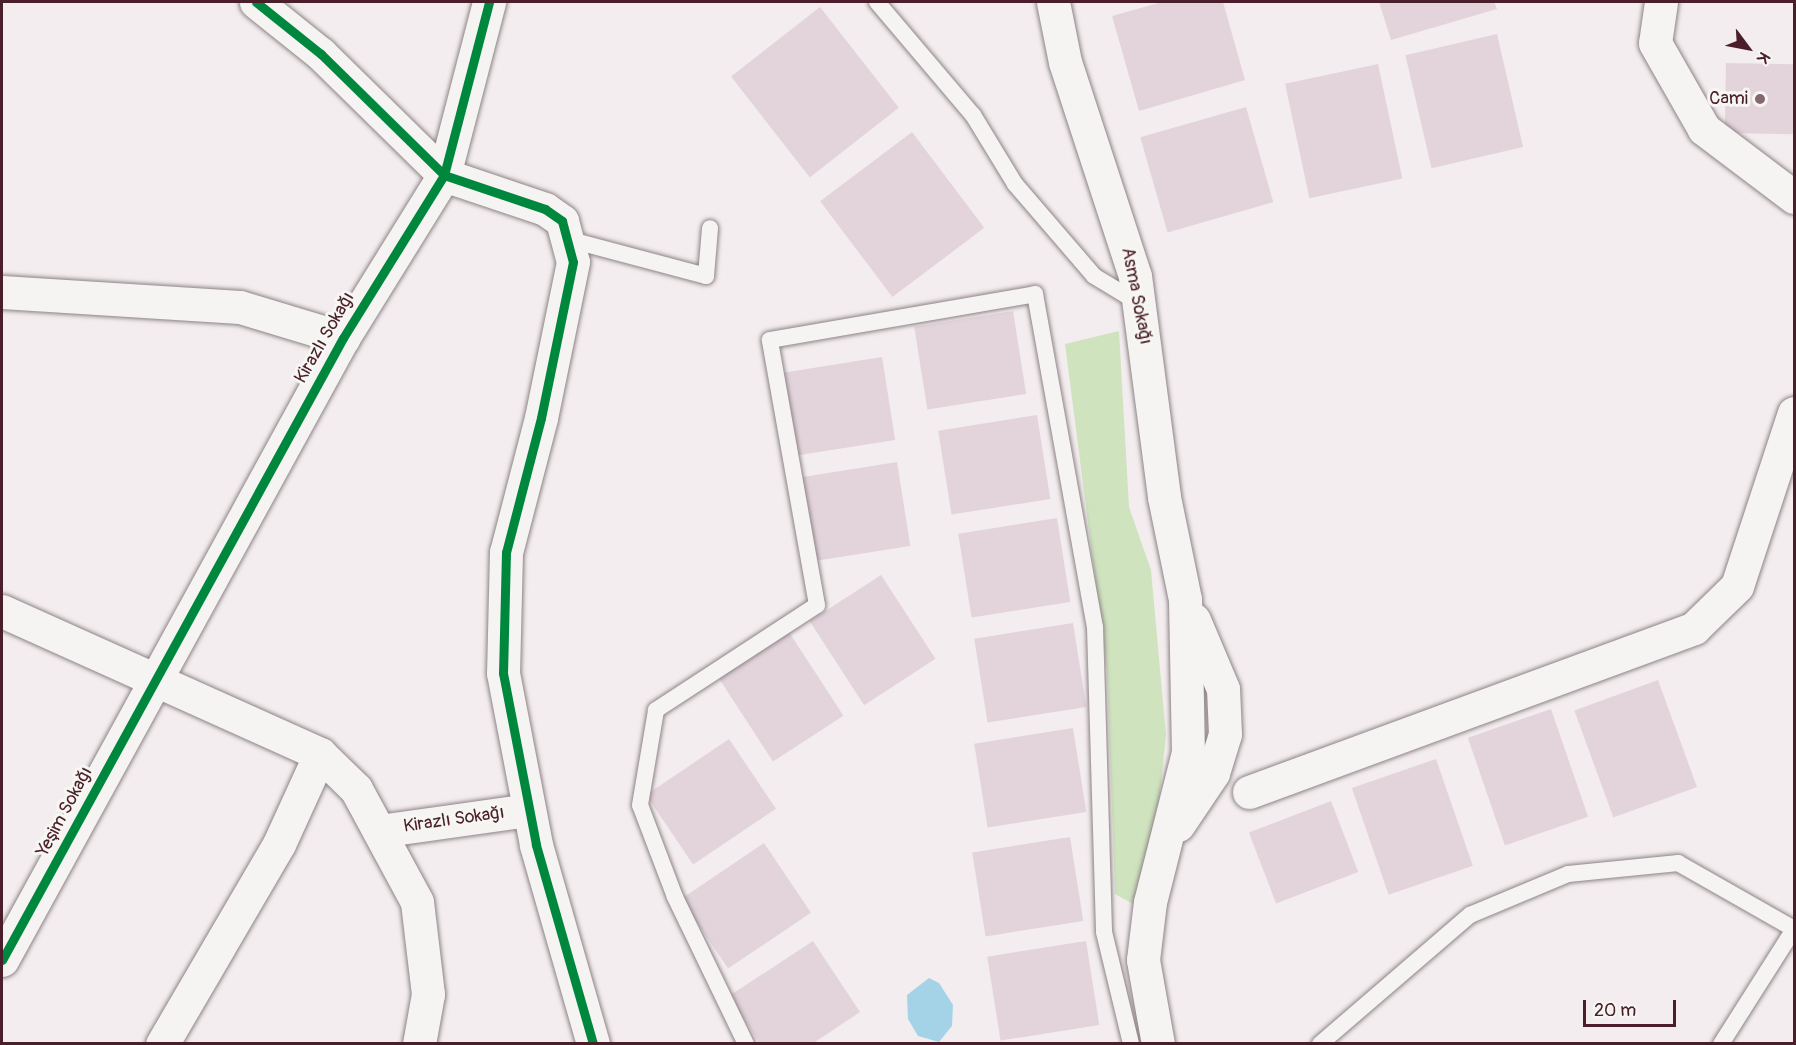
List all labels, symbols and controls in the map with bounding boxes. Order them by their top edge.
north arrow [1718,18,1778,78]
text: K [1752,48,1774,67]
place label: Cami [1709,88,1748,110]
marker: Cami [1753,92,1767,106]
street label: Asma Sokağı [1116,246,1156,346]
street label: Kirazlı Sokağı [290,289,360,387]
street label: Yeşim Sokağı [32,764,98,860]
street label: Kirazlı Sokağı [402,802,506,838]
scale bar [1586,988,1679,1026]
text: 20 m [1594,999,1636,1022]

